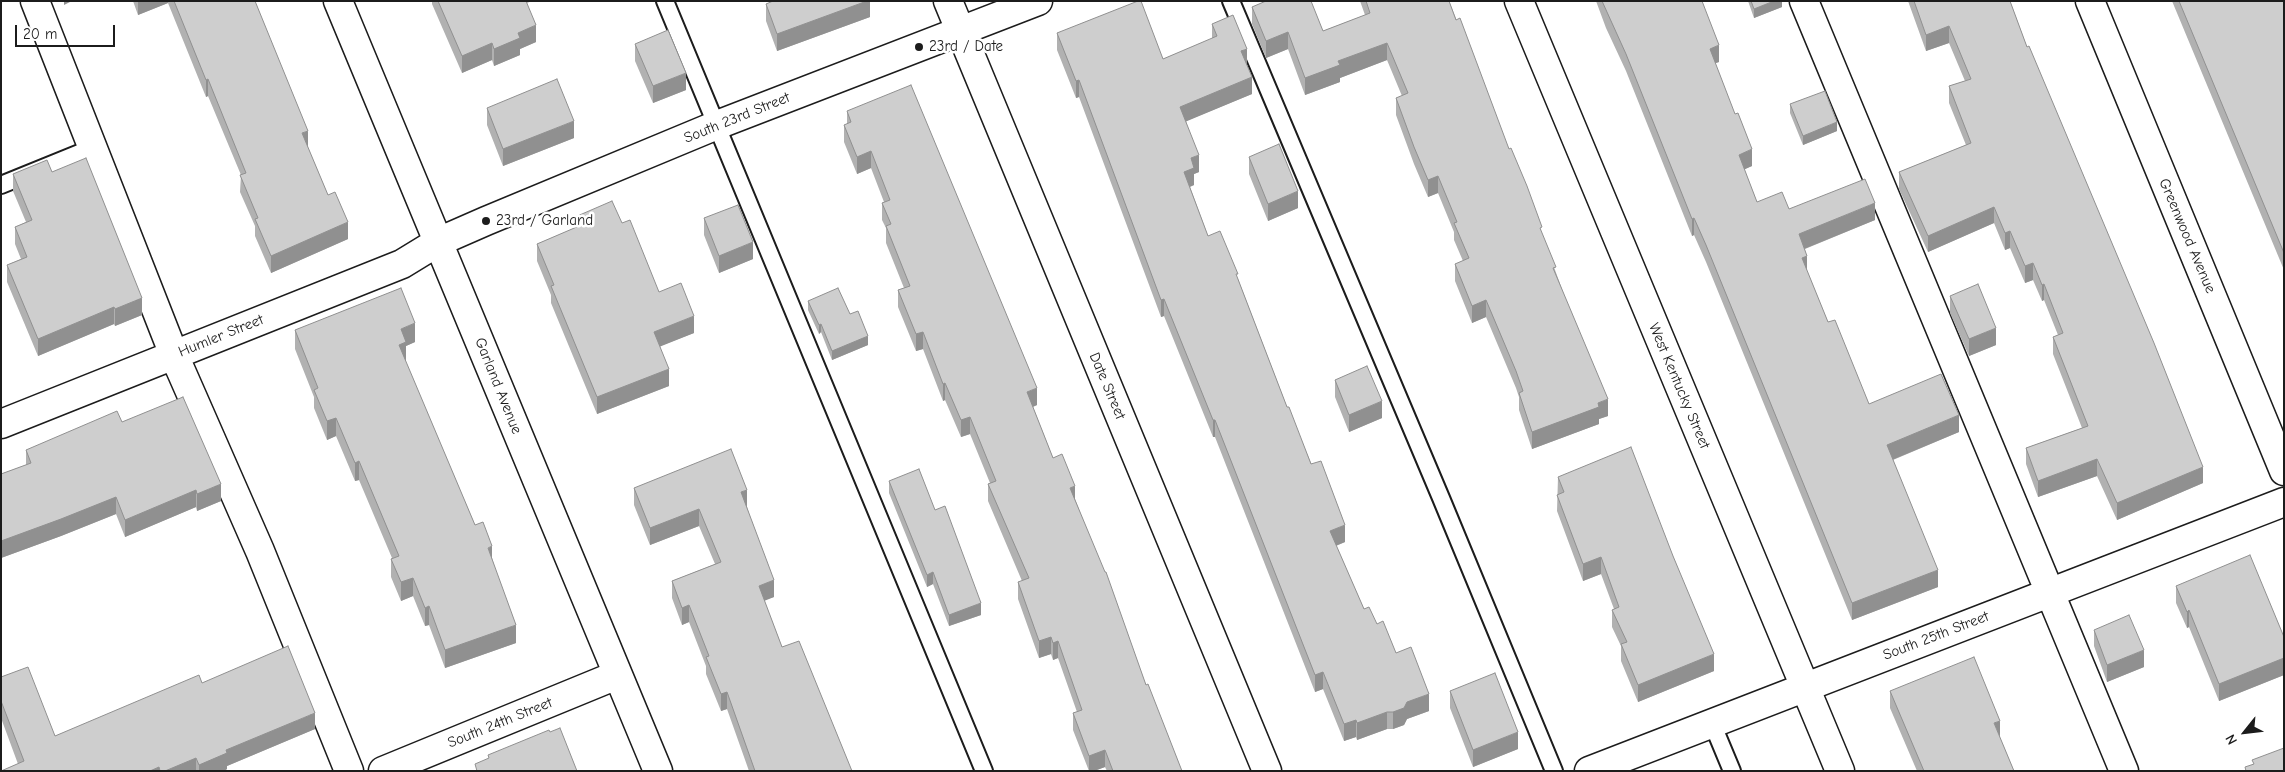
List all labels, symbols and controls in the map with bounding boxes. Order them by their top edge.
scale bar [18,15,118,47]
text: 20 m [23,25,57,43]
place label: 23rd / Date [929,38,1003,56]
marker: 23rd / Date [913,41,925,53]
street label: South 23rd Street [681,89,793,147]
street label: Greenwood Avenue [2155,176,2219,296]
place label: 23rd / Garland [496,212,593,230]
marker: 23rd / Garland [480,215,492,227]
street label: Humler Street [176,311,266,361]
street label: West Kentucky Street [1644,320,1714,452]
street label: Garland Avenue [470,335,526,437]
street label: Date Street [1085,350,1129,422]
street label: South 25th Street [1880,608,1992,664]
street label: South 24th Street [445,694,555,752]
north arrow [2220,707,2270,757]
text: N [2222,731,2241,748]

